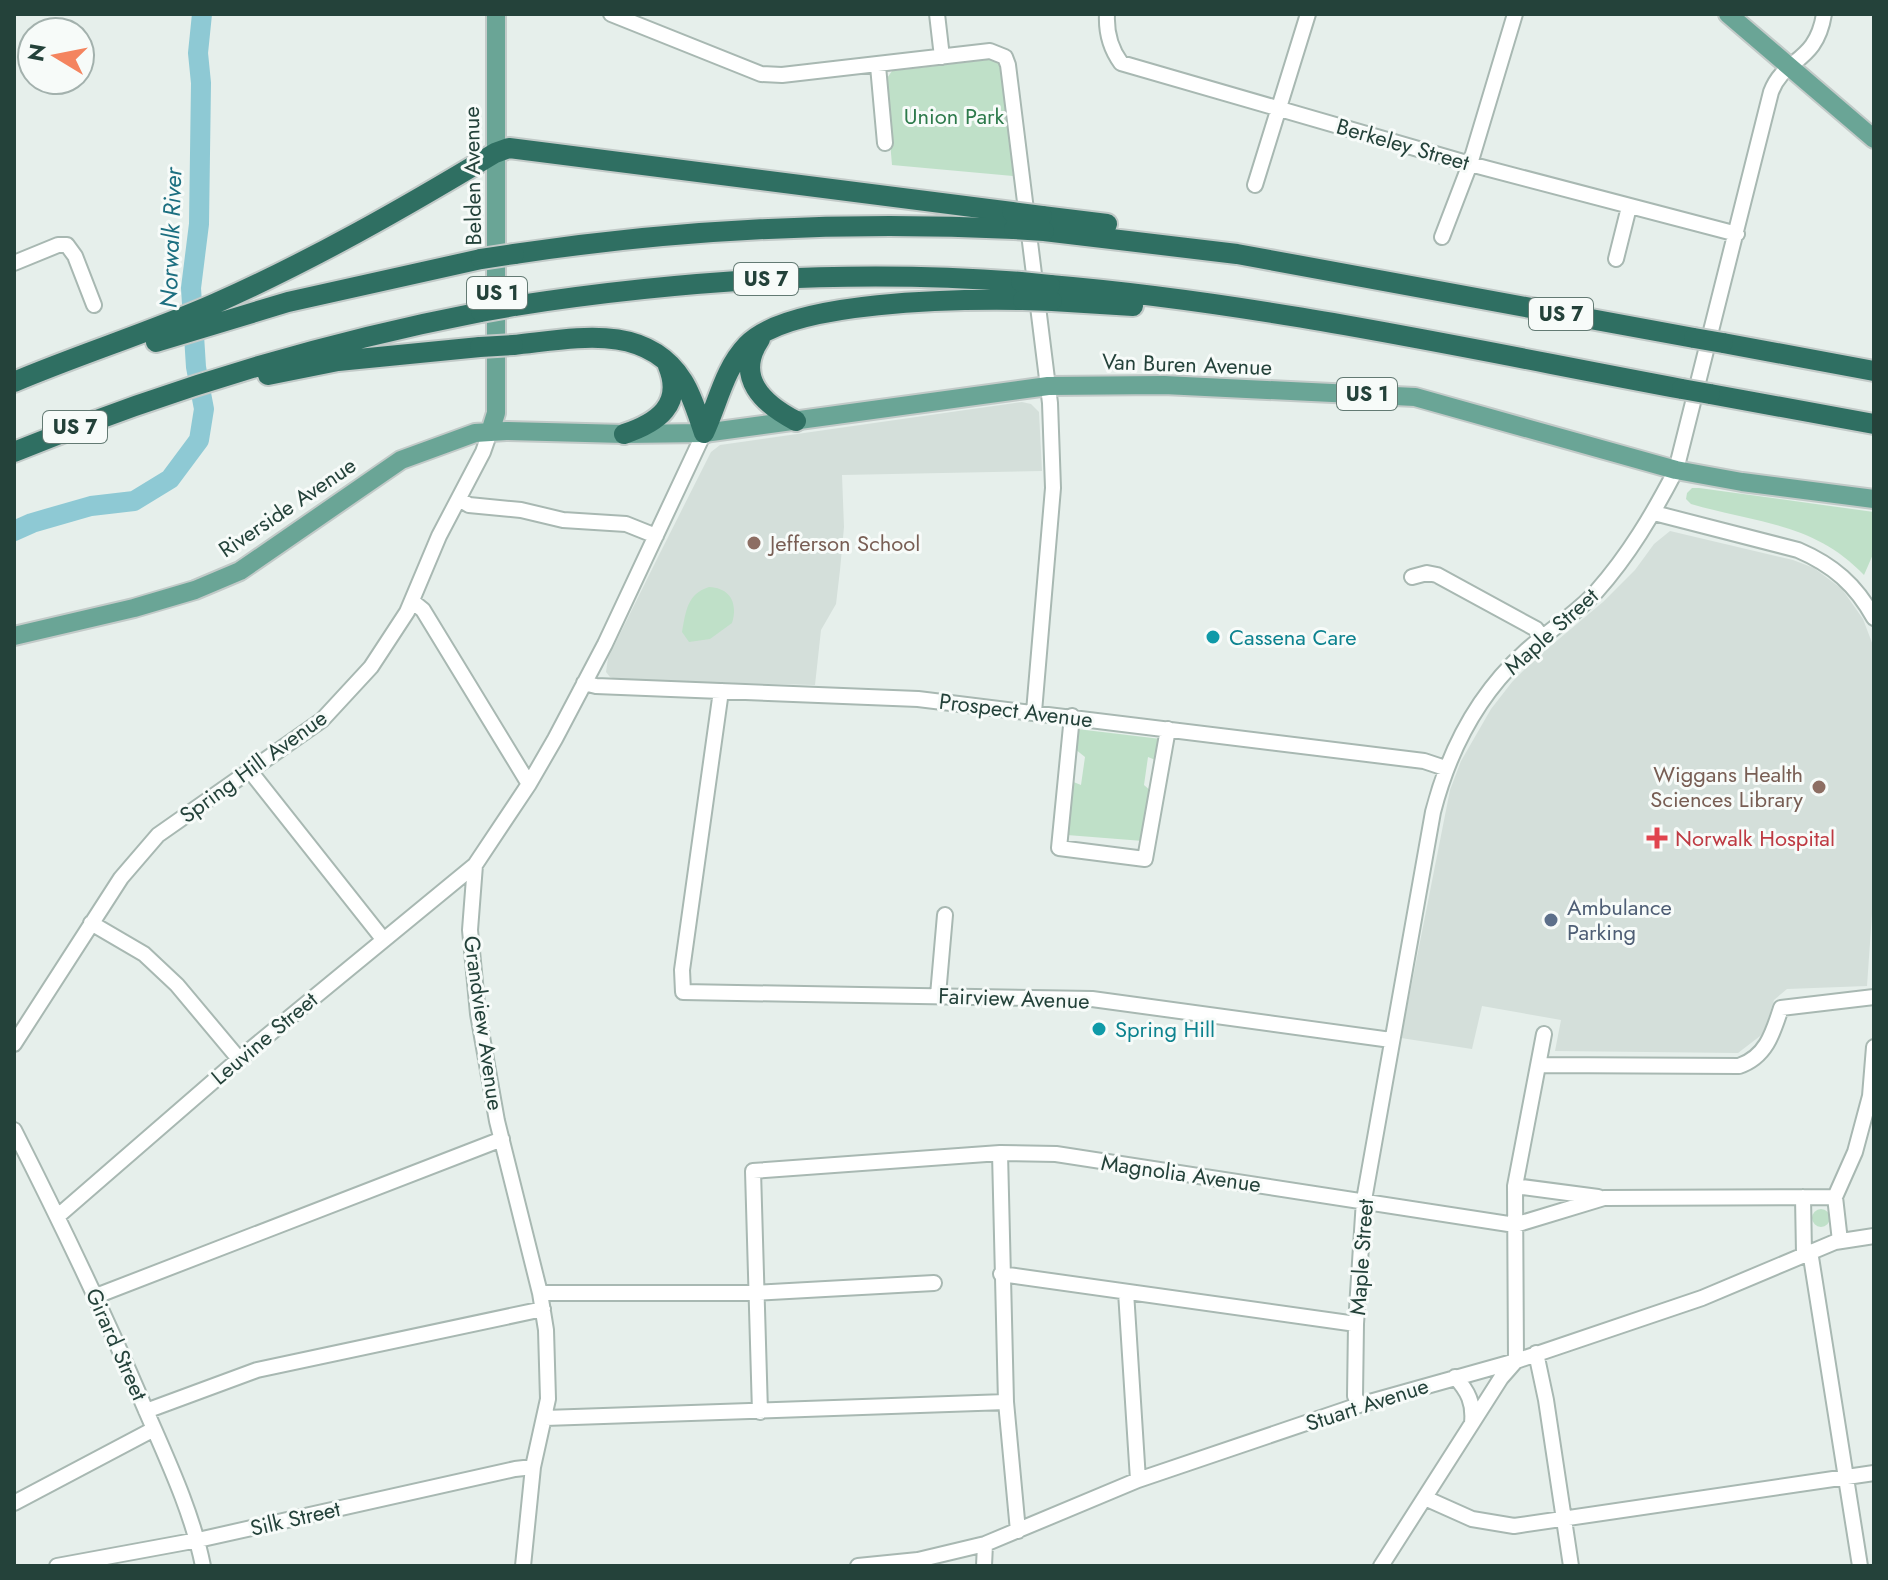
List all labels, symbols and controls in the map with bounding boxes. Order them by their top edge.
north arrow [16,16,96,96]
text: N [19,41,54,64]
park label: Union Park [904,100,1005,132]
street label: Belden Avenue [455,106,489,246]
street label: Berkeley Street [1333,110,1474,178]
water label: Norwalk River [151,165,191,309]
road number: US 7 [734,263,798,295]
road number: US 1 [467,277,527,309]
road number: US 7 [1529,298,1593,330]
street label: Van Buren Avenue [1101,345,1273,383]
road number: US 1 [1337,378,1397,410]
road number: US 7 [43,411,107,443]
street label: Riverside Avenue [212,449,362,565]
place label: Jefferson School [767,527,920,559]
marker: Jefferson School [745,534,763,552]
street label: Maple Street [1497,580,1605,682]
place label: Cassena Care [1229,621,1357,653]
marker: Cassena Care [1204,628,1222,646]
street label: Prospect Avenue [937,685,1095,735]
street label: Spring Hill Avenue [173,702,333,830]
place label: Wiggans Health Sciences Library [1650,758,1803,815]
marker: Wiggans Health Sciences Library [1810,778,1828,796]
place label: Norwalk Hospital [1675,822,1835,854]
marker: Norwalk Hospital [1646,827,1668,849]
place label: Ambulance Parking [1567,891,1672,948]
marker: Ambulance Parking [1542,911,1560,929]
street label: Grandview Avenue [456,934,512,1112]
street label: Fairview Avenue [938,979,1090,1017]
street label: Leuvine Street [204,983,325,1092]
place label: Spring Hill [1115,1013,1215,1045]
marker: Spring Hill [1090,1020,1108,1038]
street label: Magnolia Avenue [1099,1146,1263,1200]
street label: Maple Street [1341,1197,1381,1316]
street label: Girard Street [78,1283,156,1406]
street label: Stuart Avenue [1301,1369,1433,1439]
street label: Silk Street [247,1492,344,1544]

